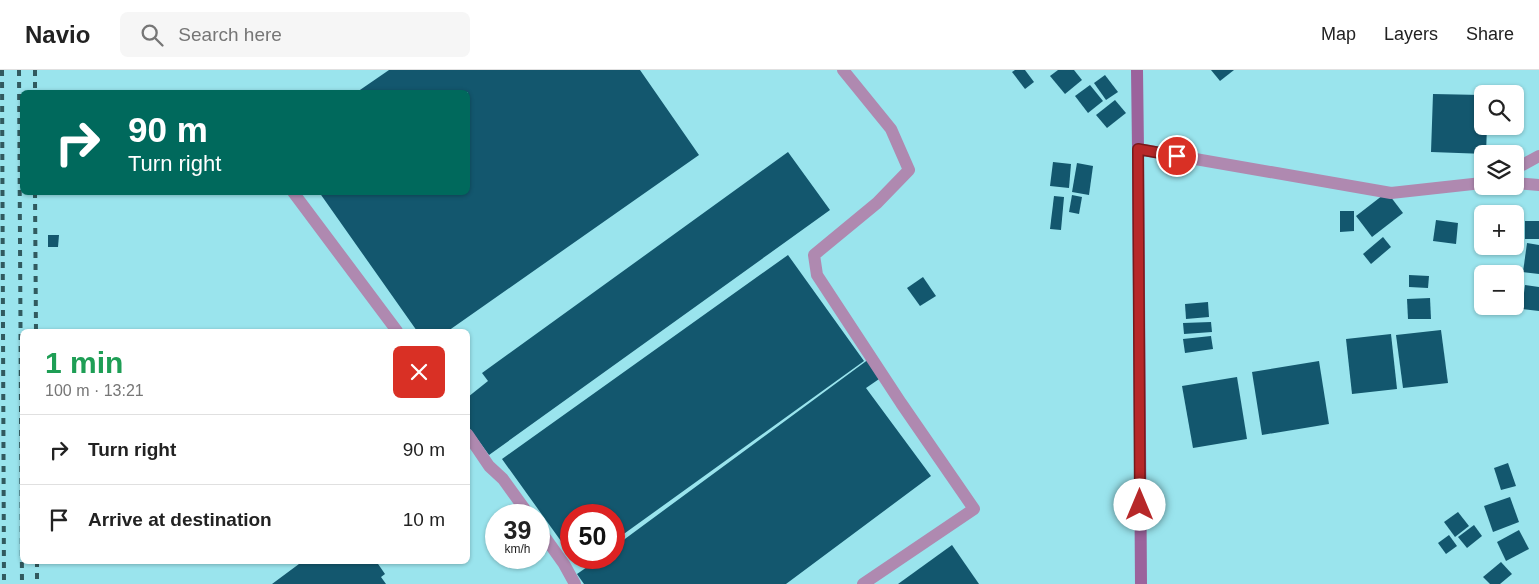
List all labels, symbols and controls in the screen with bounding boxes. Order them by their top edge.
search box [120,12,470,57]
text: Navio [25,21,90,48]
icon: search [138,21,166,49]
text: Search here [178,24,282,45]
text: Map [1321,24,1356,44]
text: Layers [1384,24,1438,44]
text: Share [1466,24,1514,44]
map controls [1474,85,1524,315]
button: search [1474,85,1524,135]
icon: right [45,110,110,175]
text: 90 m [128,110,208,149]
pin [1156,135,1198,177]
icon: arrive [1163,142,1191,170]
button: layers [1474,145,1524,195]
text: Turn right [128,151,221,176]
button: + [1474,205,1524,255]
button: − [1474,265,1524,315]
text: 1 min [45,346,123,379]
button: close [393,346,445,398]
text: 100 m · 13:21 [45,382,144,399]
icon: right [45,436,73,464]
text: Turn right [88,439,176,460]
text: 90 m [403,439,445,460]
position arrow [1113,478,1165,530]
speed limit sign: 50 [560,504,625,569]
icon: arrive [45,506,73,534]
text: Arrive at destination [88,509,272,530]
text: 10 m [403,509,445,530]
text: 39 [504,516,531,544]
text: km/h [504,542,531,556]

